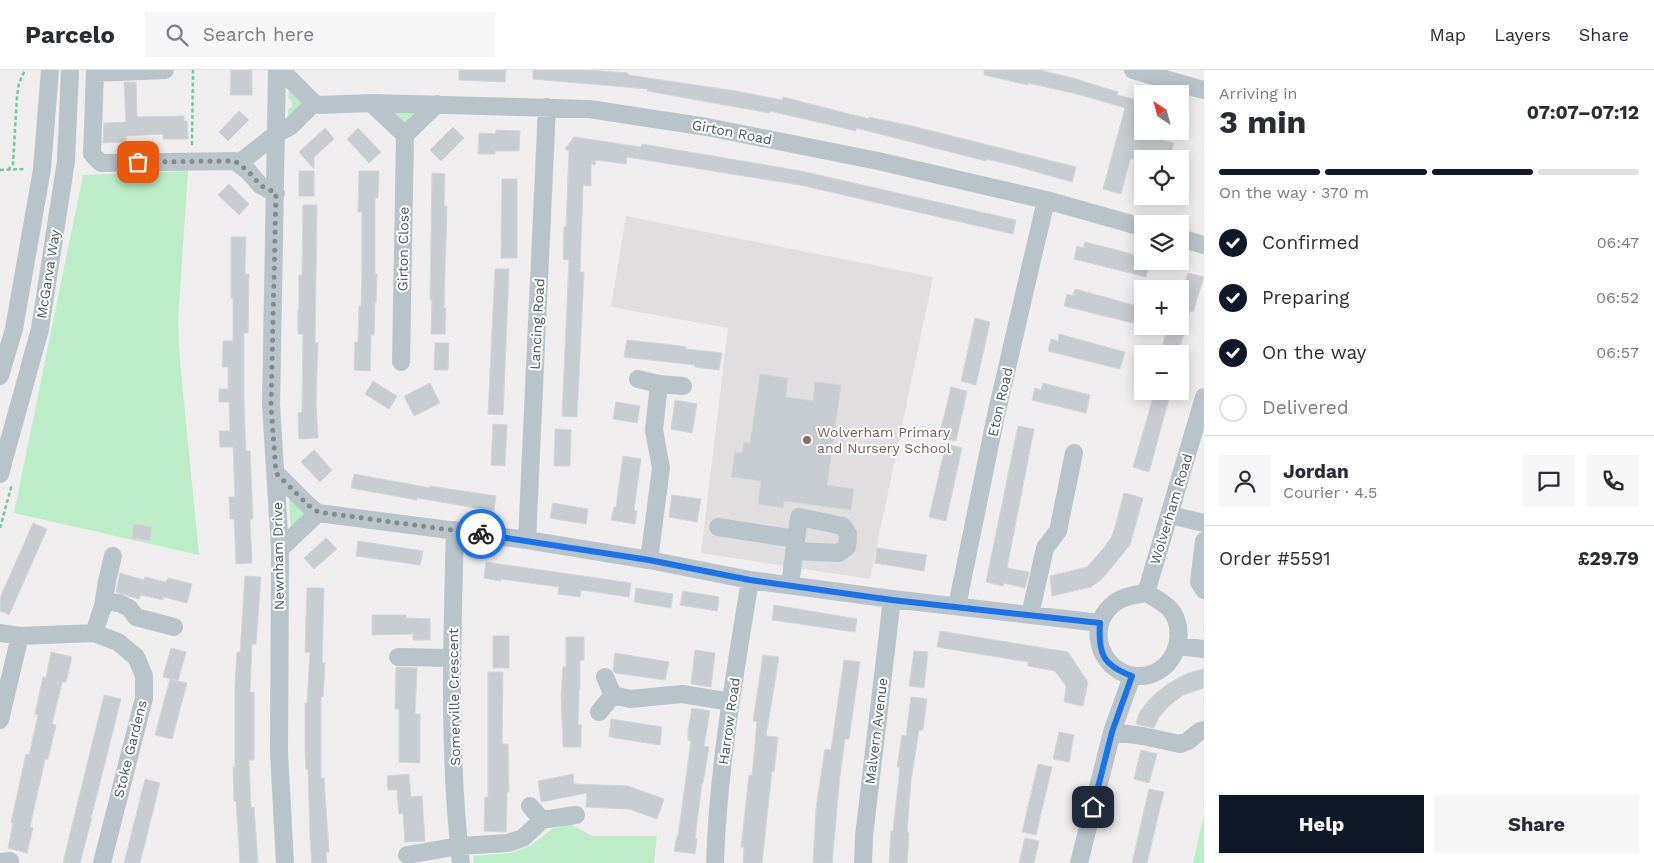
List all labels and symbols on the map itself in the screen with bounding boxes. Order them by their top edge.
north arrow [1134,85,1189,140]
street label: Girton Road [691,116,773,148]
pin [117,141,159,183]
street label: Girton Close [394,207,412,291]
street label: McGarva Way [33,227,63,320]
street label: Lancing Road [527,278,547,370]
street label: Eton Road [984,366,1016,438]
place label: Wolverham Primary and Nursery School [817,424,951,456]
marker: Wolverham Primary and Nursery School [801,434,813,446]
street label: Wolverham Road [1146,452,1196,566]
street label: Newnham Drive [269,502,287,610]
courier [456,509,506,559]
street label: Somerville Crescent [445,628,463,766]
street label: Harrow Road [715,676,743,766]
street label: Malvern Avenue [862,677,890,785]
street label: Stoke Gardens [110,698,150,800]
pin [1072,786,1114,828]

